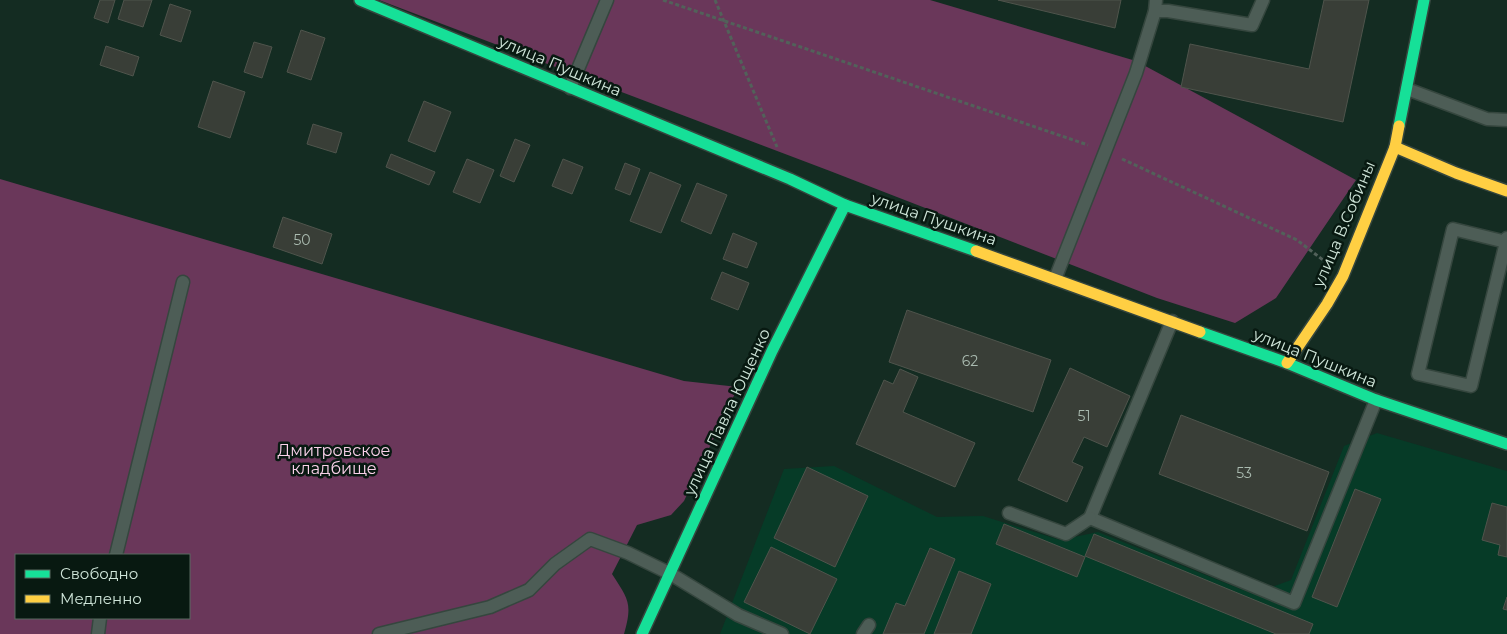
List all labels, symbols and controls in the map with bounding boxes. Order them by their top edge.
street label: улица Пушкина [495,31,624,100]
street label: улица В.Собины [1308,158,1379,291]
street label: улица Пушкина [868,188,999,249]
house number: 50 [293,231,311,249]
street label: улица Пушкина [1250,324,1380,391]
street label: улица Павла Ющенко [679,325,774,500]
house number: 62 [962,352,978,370]
house number: 51 [1078,407,1090,425]
park label: Дмитровское кладбище [278,441,390,478]
house number: 53 [1236,464,1252,482]
legend [15,554,190,619]
text: Свободно [60,564,138,583]
text: Медленно [60,589,142,608]

